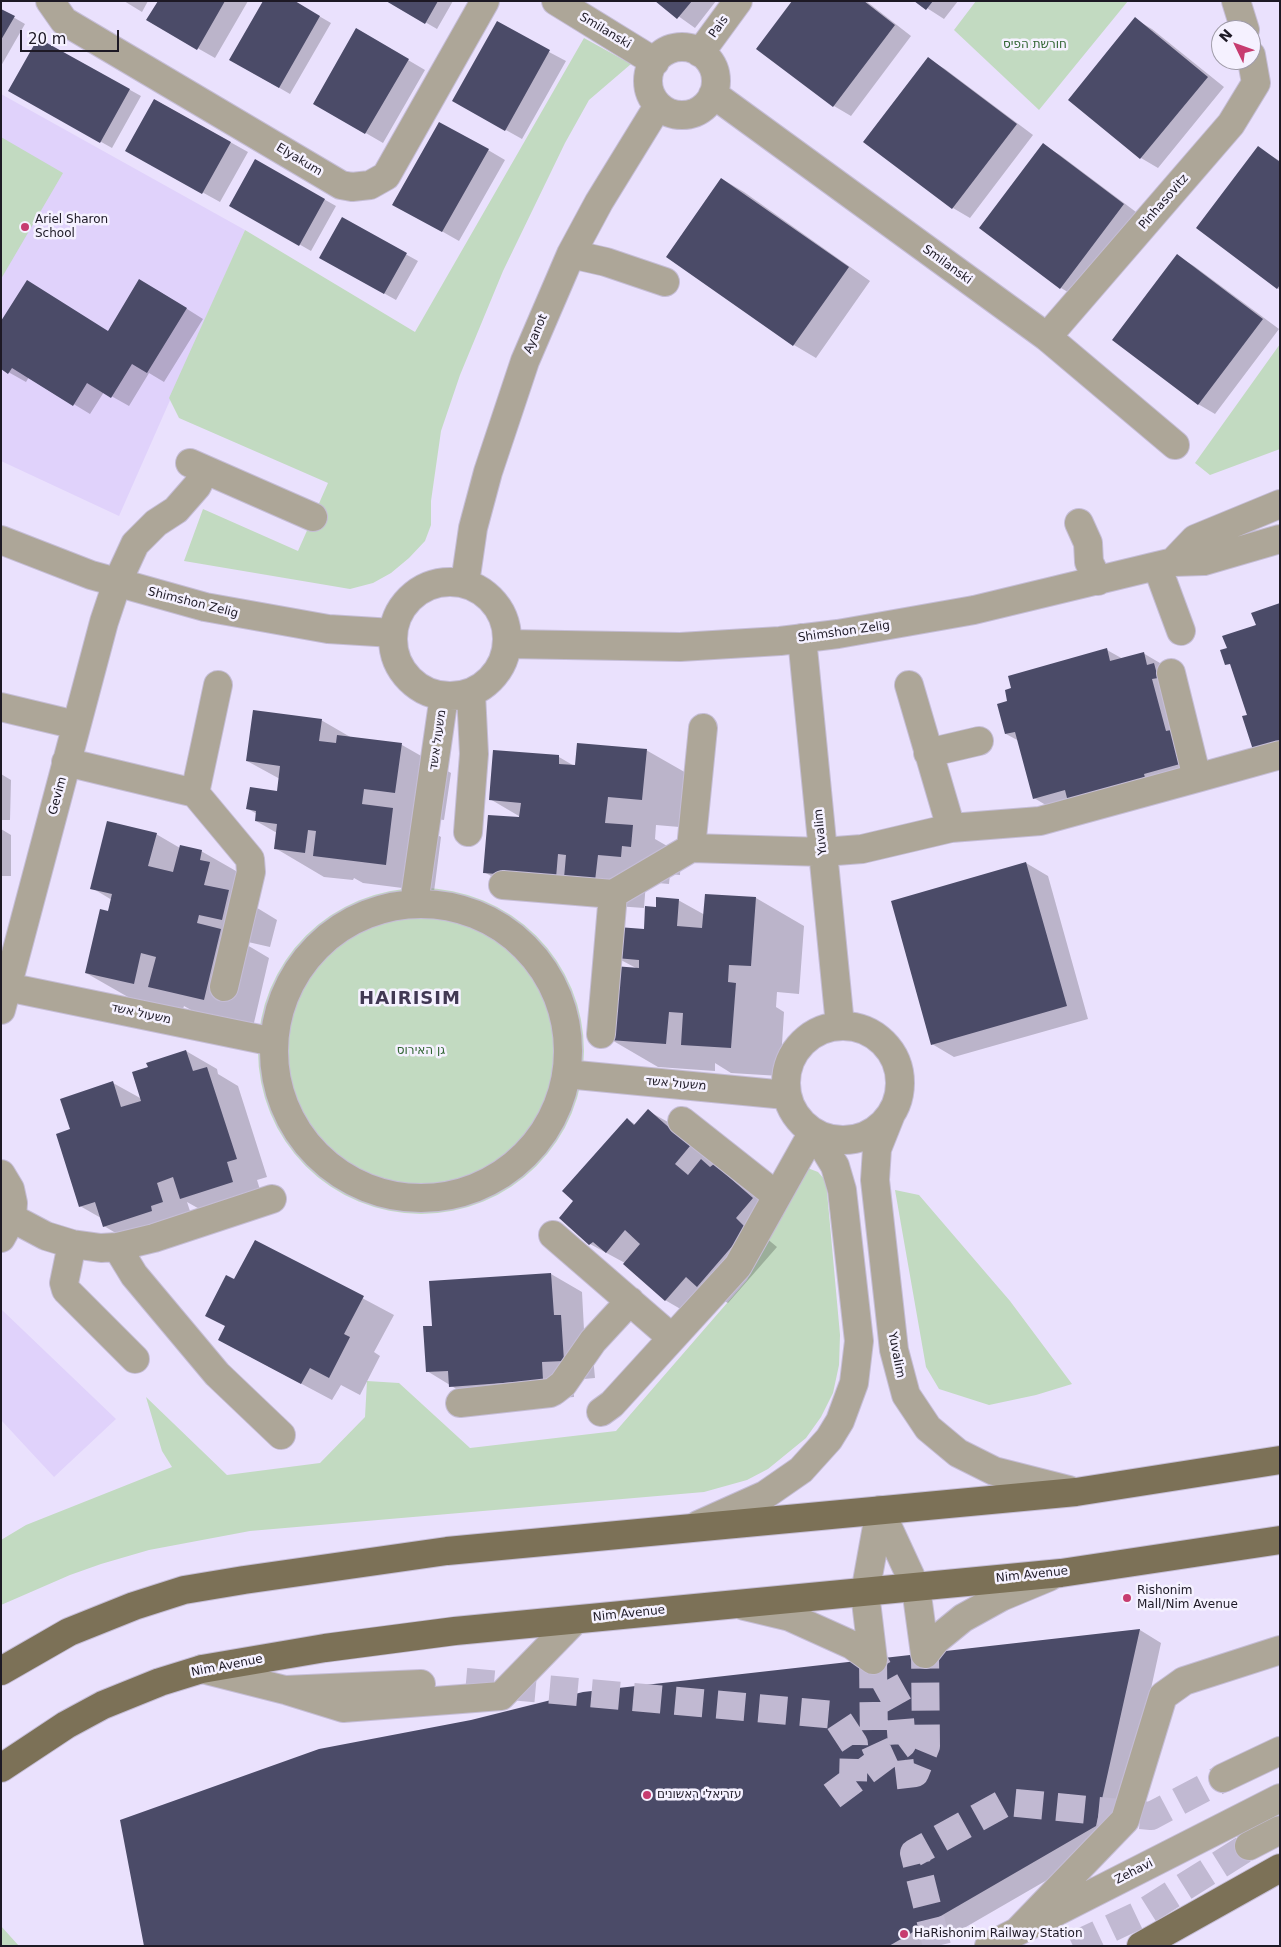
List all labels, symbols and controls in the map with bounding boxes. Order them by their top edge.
street label: Smilanski [577,10,633,52]
street label: Pais [706,13,732,41]
scale bar [22,20,121,52]
north arrow [1211,20,1261,70]
text: N [1216,26,1235,45]
text: 20 m [28,30,66,48]
park label: חורשת הפיס [1003,38,1067,52]
street label: Elyakum [273,141,325,179]
street label: Pinhasovitz [1136,172,1192,232]
place label: Ariel Sharon School [35,213,108,241]
marker: Ariel Sharon School [19,221,31,233]
street label: Smilanski [920,242,974,288]
street label: Ayanot [521,312,551,356]
street label: Shimshon Zelig [146,585,240,621]
street label: Shimshon Zelig [797,618,891,646]
street label: משעול אשד [427,709,449,771]
street label: Gevim [46,775,70,817]
street label: Yuvalim [811,808,831,856]
district label: HAIRISIM [358,988,462,1010]
street label: משעול אשד [110,1001,172,1027]
park label: גן האירוס [397,1044,445,1058]
street label: משעול אשד [645,1074,707,1094]
street label: Yuvalim [885,1331,907,1379]
street label: Nim Avenue [995,1564,1069,1586]
place label: Rishonim Mall/Nim Avenue [1137,1584,1238,1612]
marker: Rishonim Mall/Nim Avenue [1121,1592,1133,1604]
street label: Nim Avenue [592,1603,666,1625]
street label: Nim Avenue [190,1652,264,1680]
place label: עזריאלי ראשונים [657,1788,741,1802]
marker: עזריאלי ראשונים [641,1789,653,1801]
street label: Zehavi [1112,1856,1156,1888]
place label: HaRishonim Railway Station [914,1927,1083,1941]
marker: HaRishonim Railway Station [898,1928,910,1940]

